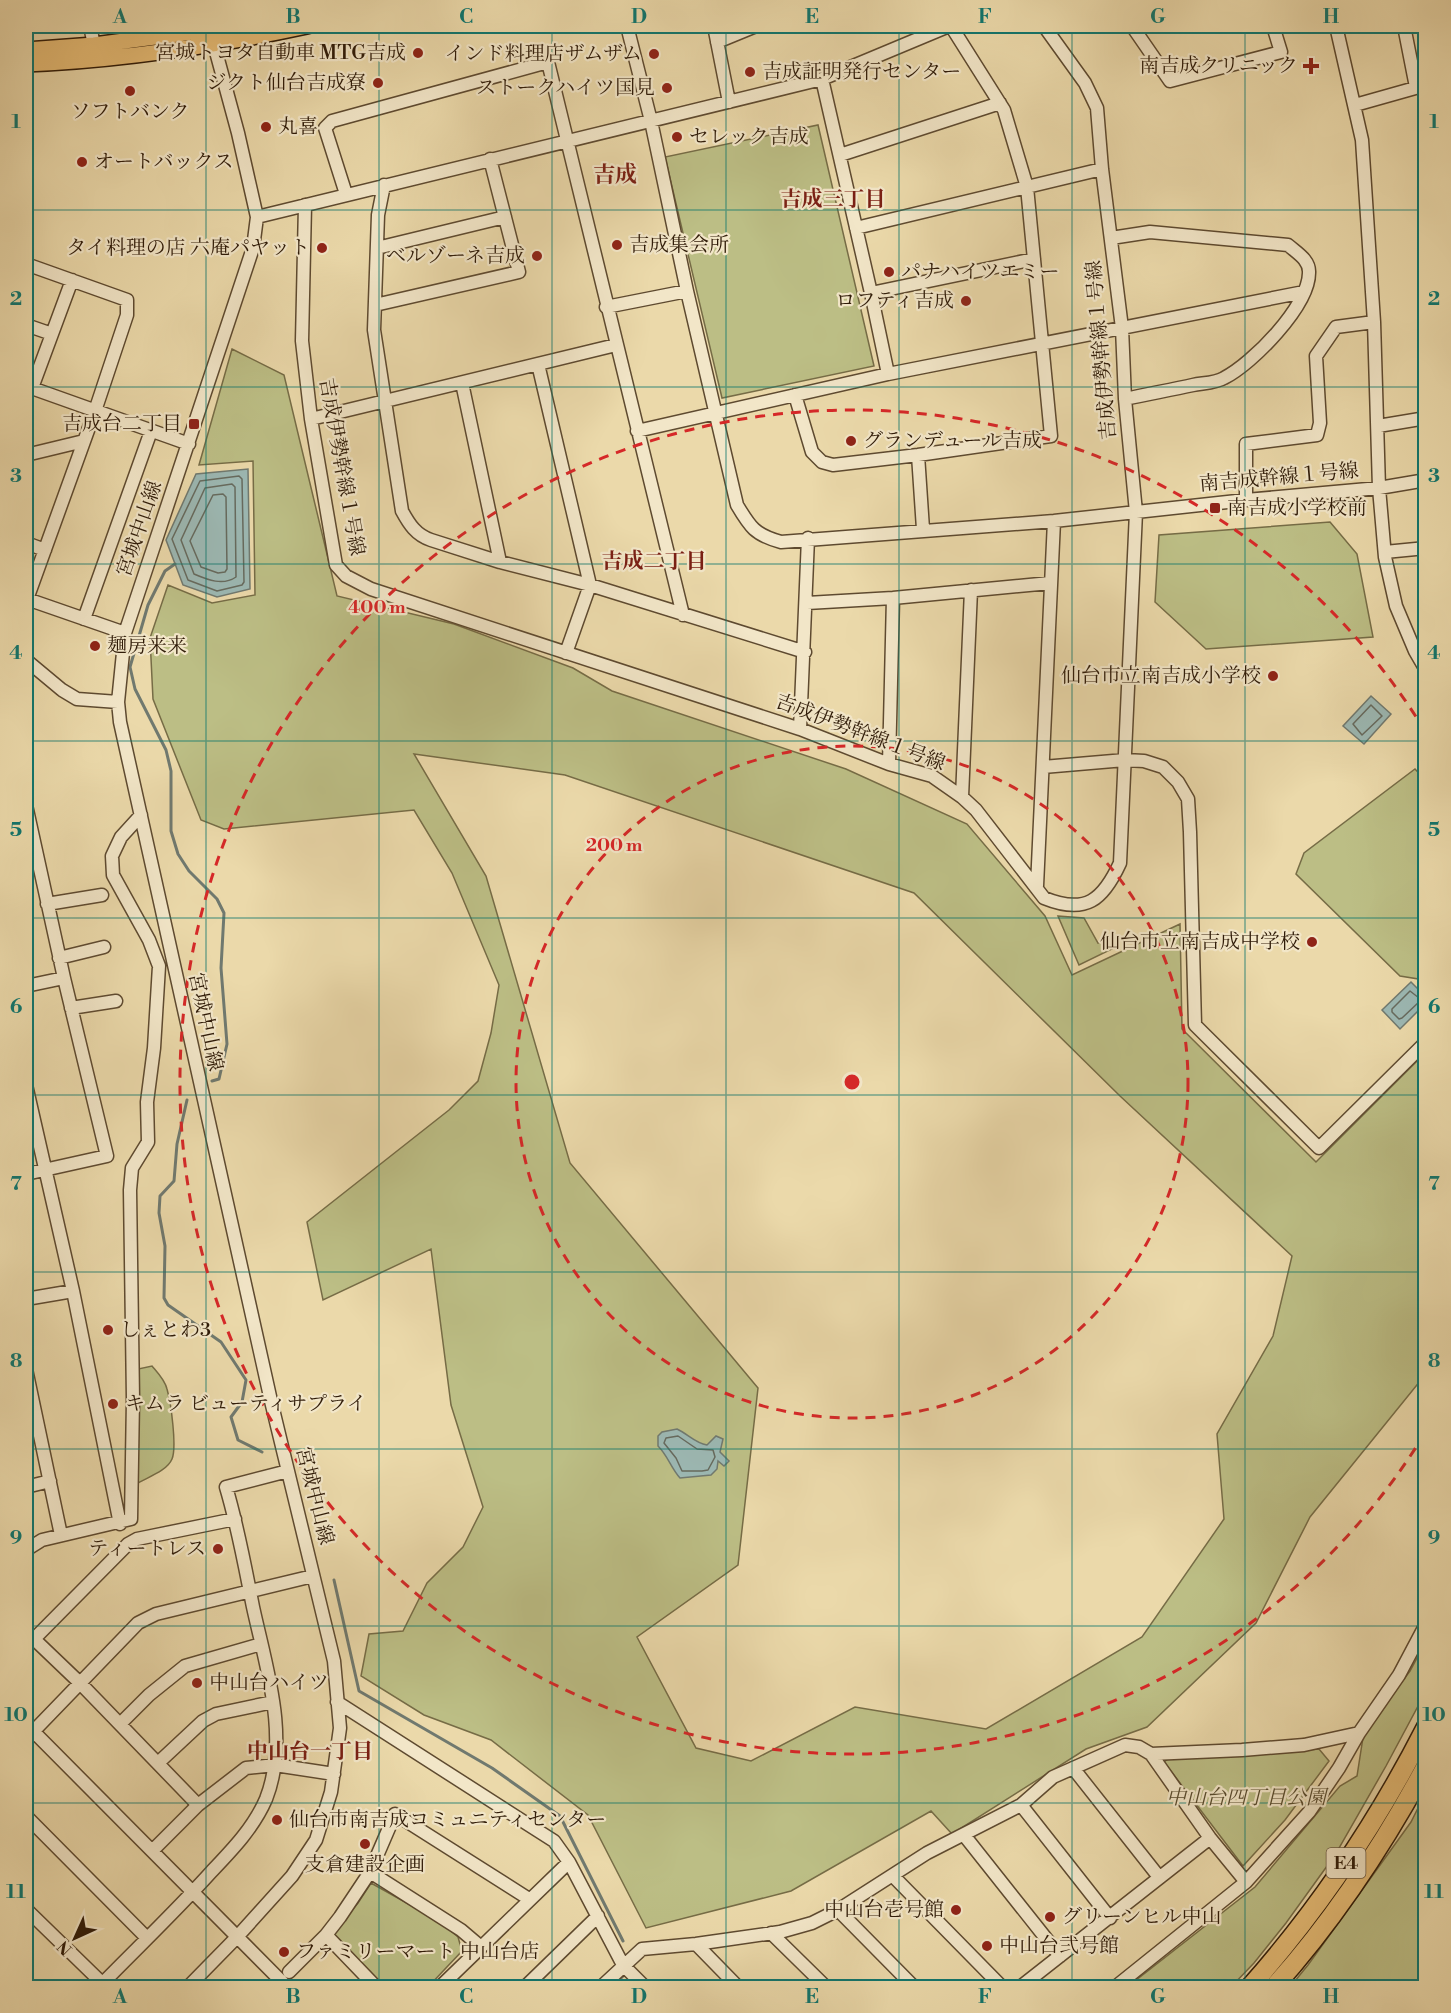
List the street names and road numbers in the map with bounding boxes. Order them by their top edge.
street label: 吉成伊勢幹線１号線 [1082,259,1122,441]
street label: 吉成伊勢幹線１号線 [313,376,369,558]
street label: 南吉成幹線１号線 [1198,459,1360,497]
street label: 宮城中山線 [112,478,168,580]
street label: 吉成伊勢幹線１号線 [771,689,949,777]
street label: 宮城中山線 [182,970,228,1074]
street label: 宮城中山線 [290,1444,338,1548]
road number: E4 [1326,1848,1366,1878]

